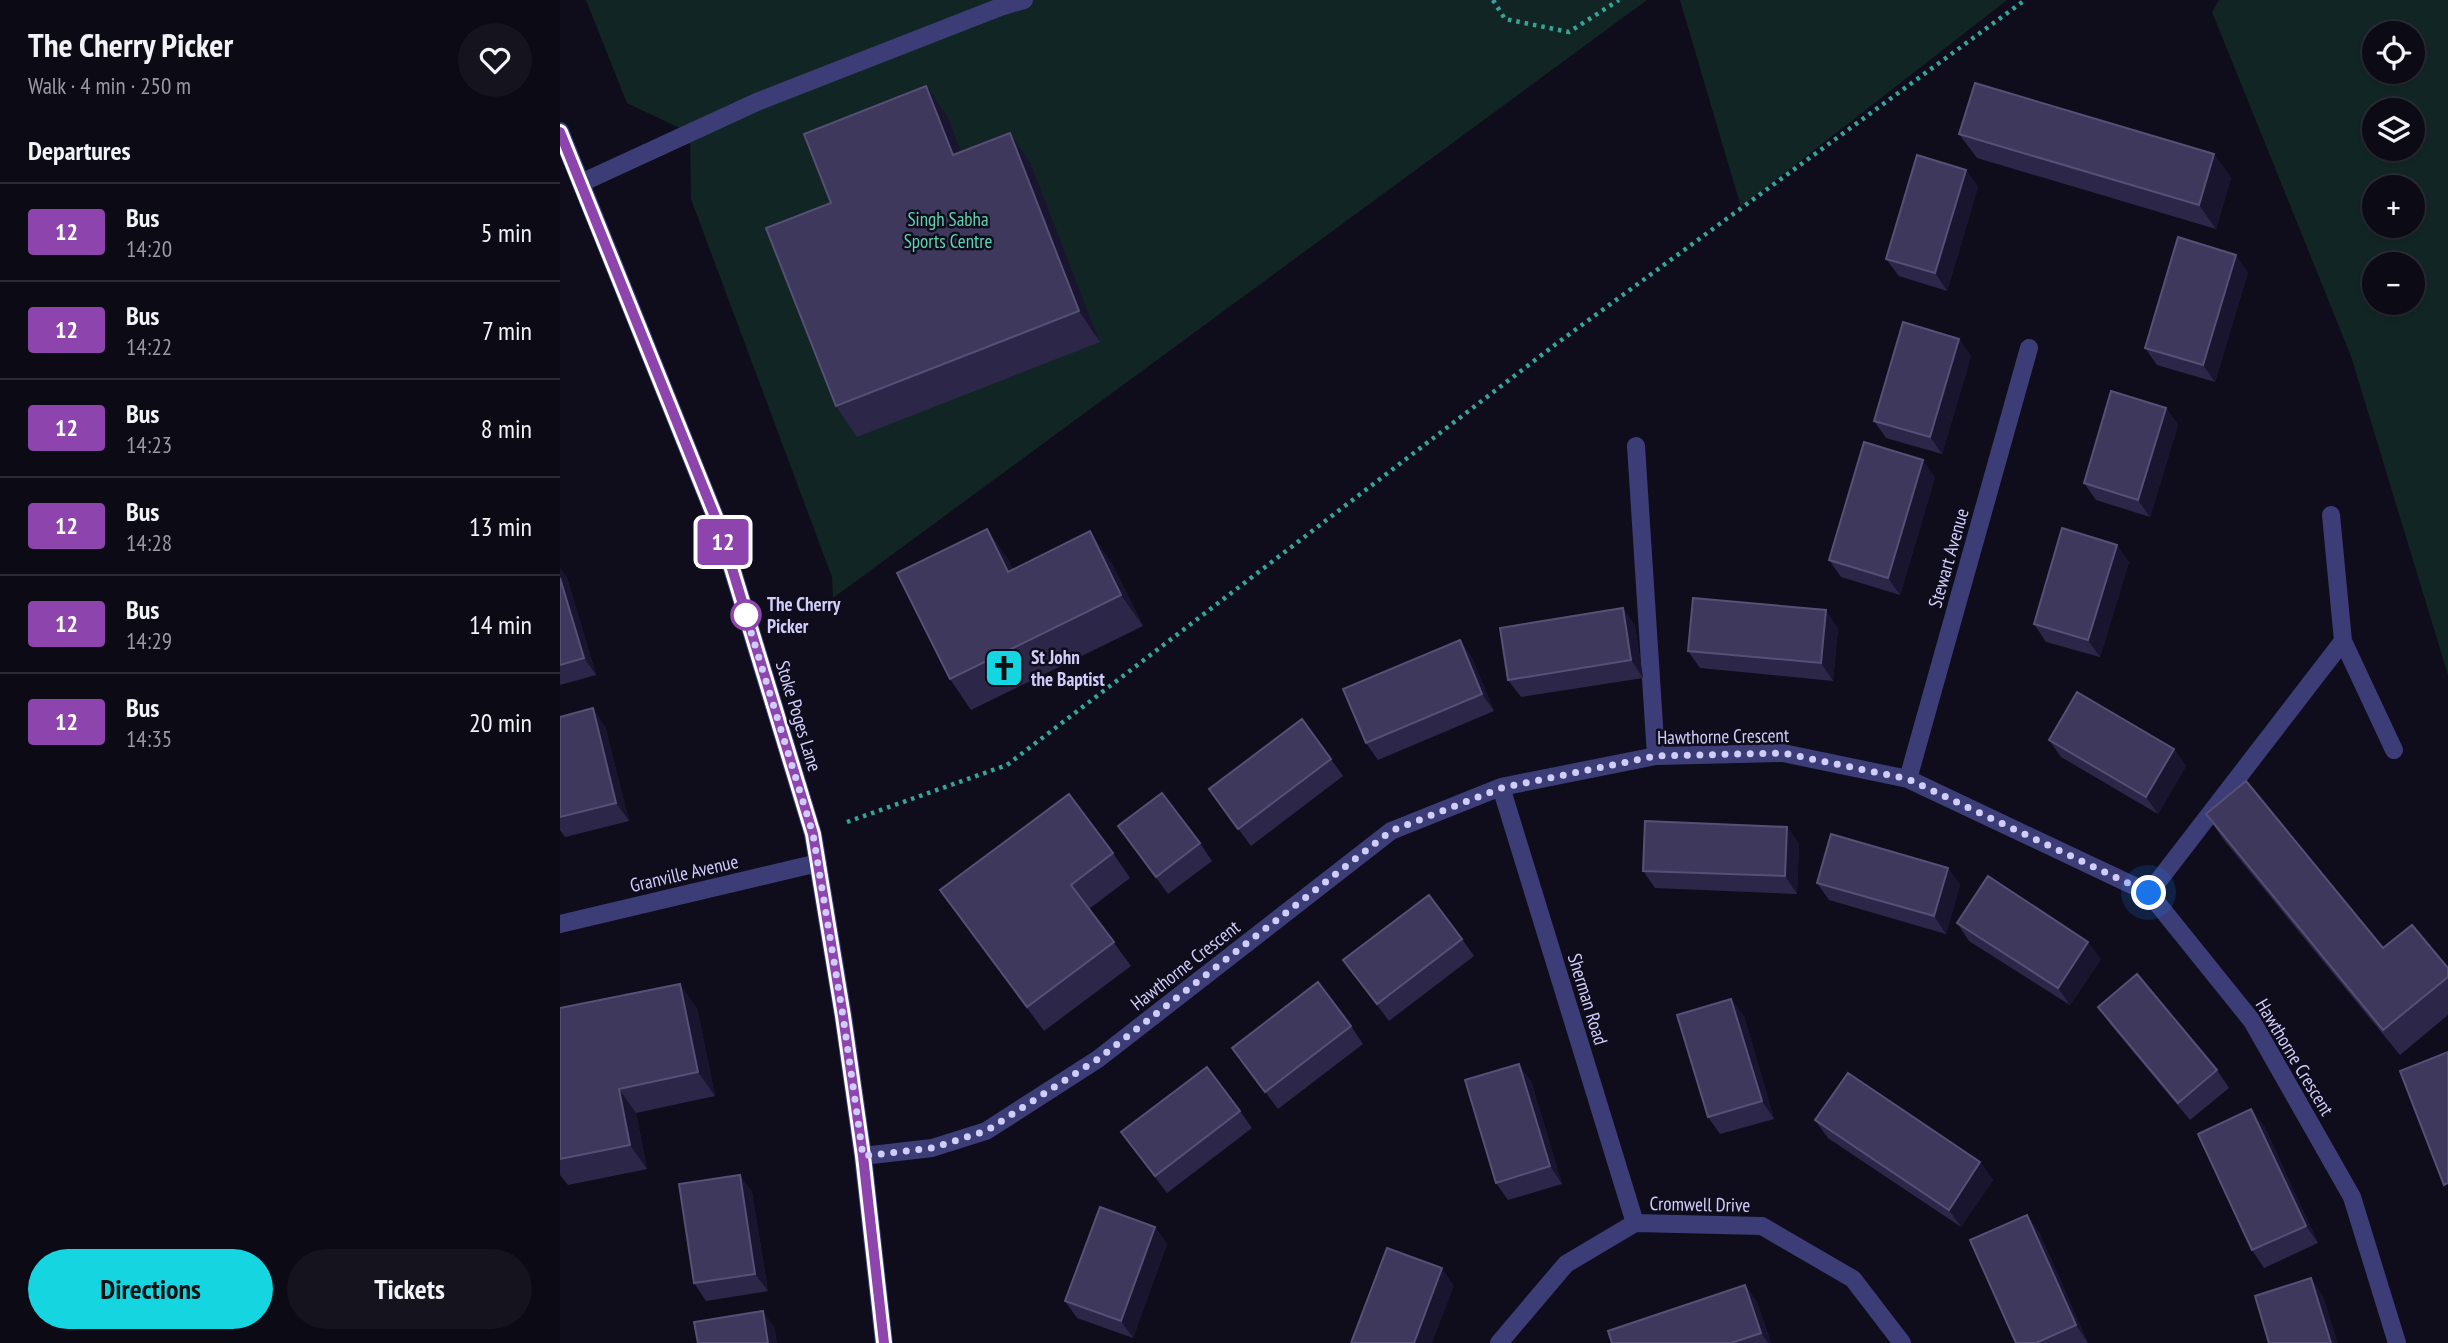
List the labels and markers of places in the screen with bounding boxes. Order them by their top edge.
place label: The Cherry Picker [767,592,841,638]
marker: The Cherry Picker [731,600,761,630]
place label: St John the Baptist [1031,645,1105,691]
church icon: St John the Baptist [983,647,1025,689]

